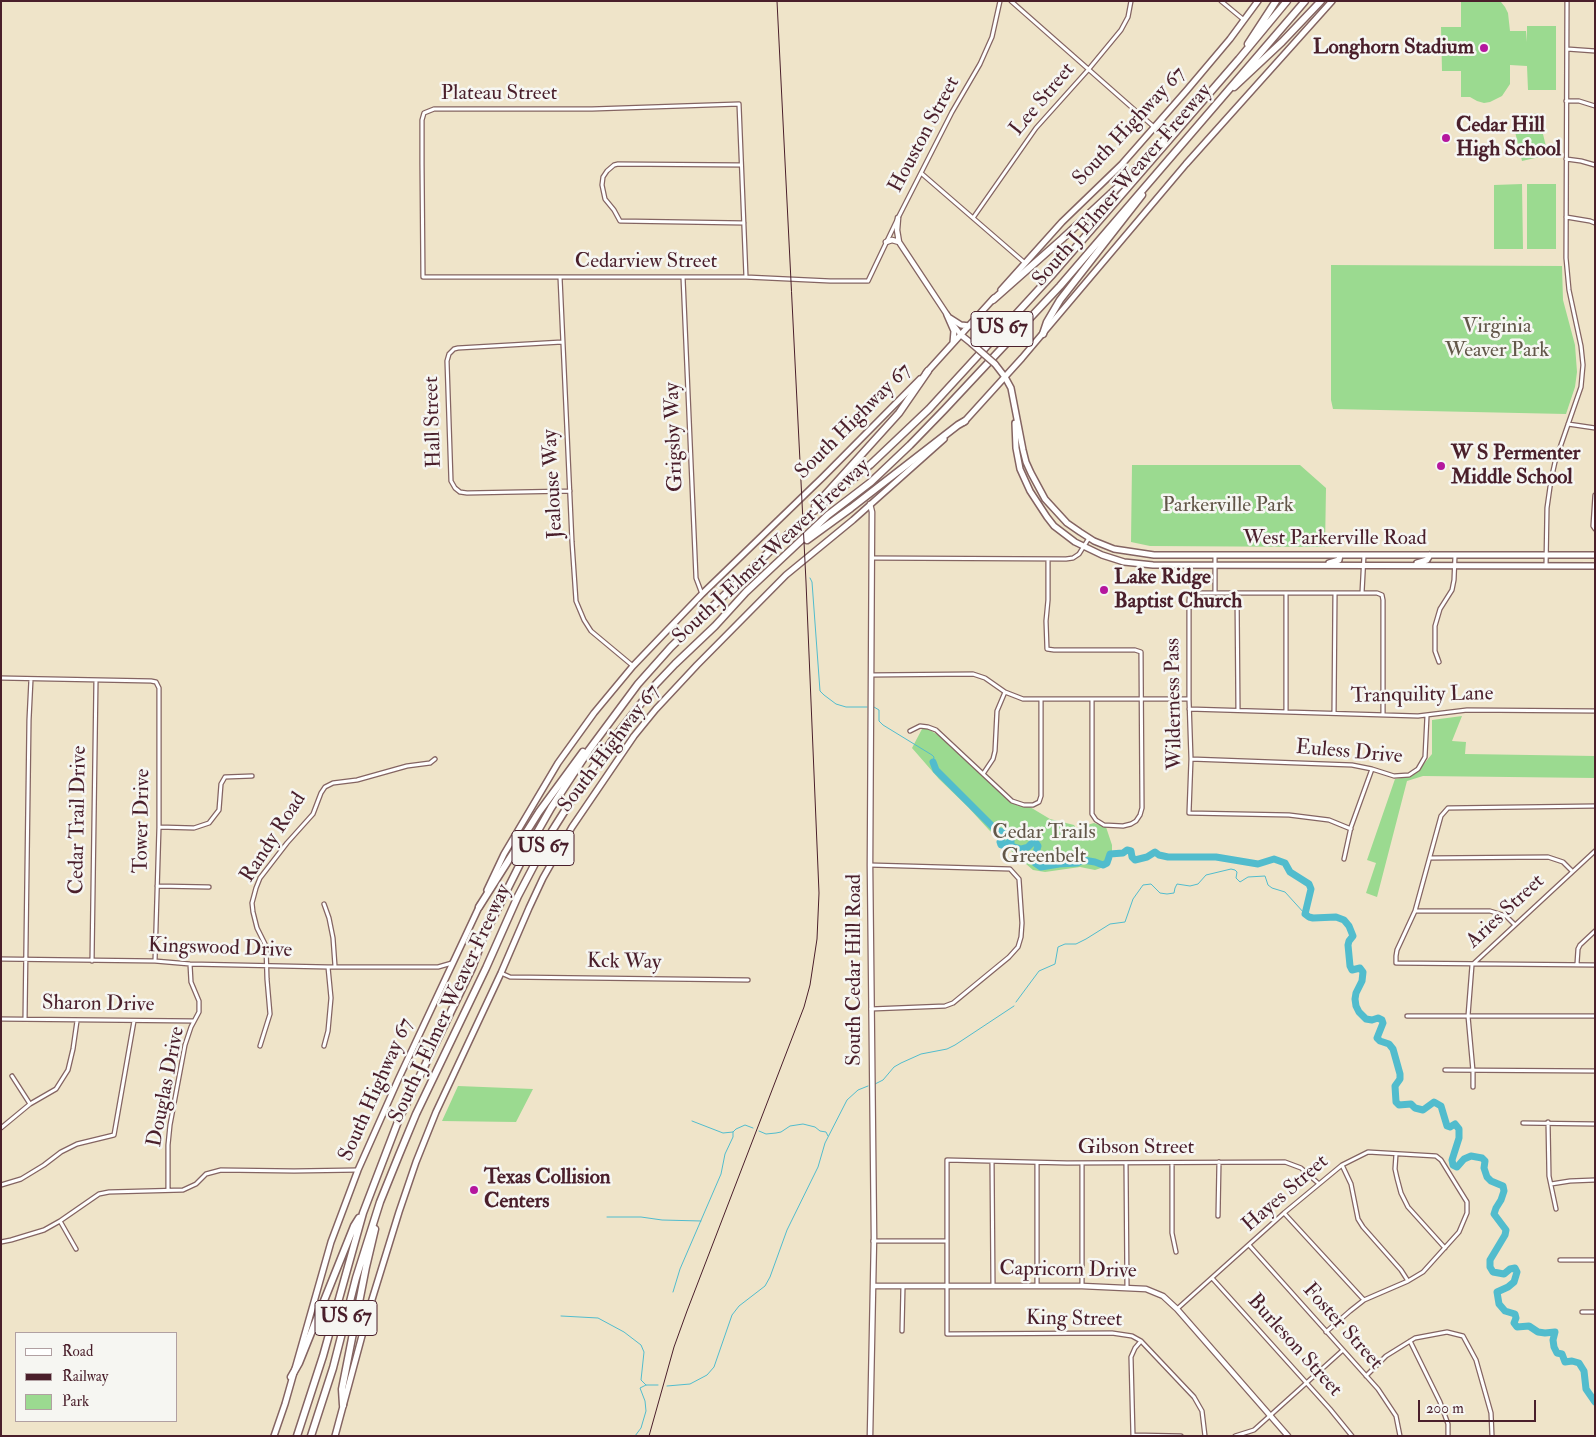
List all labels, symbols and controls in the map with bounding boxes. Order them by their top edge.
place label: Longhorn Stadium [1313,35,1474,61]
marker: Longhorn Stadium [1478,42,1490,54]
street label: Lee Street [1005,58,1081,142]
street label: South Highway 67 [1068,62,1192,192]
street label: Houston Street [884,73,966,197]
street label: South J Elmer Weaver Freeway [1028,79,1218,293]
street label: Plateau Street [441,81,557,107]
place label: Cedar Hill High School [1456,113,1561,163]
marker: Cedar Hill High School [1440,132,1452,144]
street label: Cedarview Street [575,249,717,275]
road number: US 67 [971,312,1033,346]
park label: Virginia Weaver Park [1445,314,1549,364]
street label: South Highway 67 [791,359,917,485]
street label: Hall Street [420,376,448,468]
street label: Grigsby Way [660,382,690,492]
street label: Jealouse Way [539,429,569,539]
place label: W S Permenter Middle School [1451,441,1580,491]
street label: South J Elmer Weaver Freeway [668,454,876,650]
marker: W S Permenter Middle School [1435,460,1447,472]
park label: Parkerville Park [1162,493,1294,519]
street label: West Parkerville Road [1243,526,1427,552]
place label: Lake Ridge Baptist Church [1114,565,1242,615]
marker: Lake Ridge Baptist Church [1098,584,1110,596]
street label: Wilderness Pass [1161,638,1189,770]
street label: South Highway 67 [554,680,666,818]
street label: Tranquility Lane [1350,682,1494,710]
street label: Euless Drive [1295,736,1403,770]
street label: Cedar Trail Drive [65,745,93,895]
street label: Tower Drive [129,768,157,874]
street label: Randy Road [236,788,312,888]
park label: Cedar Trails Greenbelt [992,820,1096,870]
road number: US 67 [512,830,574,866]
street label: Aries Street [1462,869,1550,955]
street label: South Cedar Hill Road [842,874,868,1066]
street label: South J Elmer Weaver Freeway [385,881,517,1127]
street label: Kingswood Drive [147,934,293,964]
street label: Kck Way [587,950,661,976]
street label: Sharon Drive [42,991,154,1019]
street label: South Highway 67 [334,1015,420,1165]
street label: Douglas Drive [143,1025,191,1149]
street label: Gibson Street [1078,1135,1194,1161]
street label: Hayes Street [1238,1150,1334,1238]
place label: Texas Collision Centers [484,1165,611,1215]
marker: Texas Collision Centers [468,1184,480,1196]
street label: Capricorn Drive [999,1257,1137,1285]
street label: Foster Street [1296,1278,1388,1376]
street label: Burleson Street [1241,1289,1347,1403]
road number: US 67 [315,1300,377,1336]
street label: King Street [1026,1307,1122,1333]
legend [15,1332,178,1422]
text: Road [62,1342,93,1361]
text: Railway [62,1367,108,1386]
scale bar [1421,1390,1538,1422]
text: Park [62,1392,89,1411]
text: 200 m [1426,1399,1464,1418]

